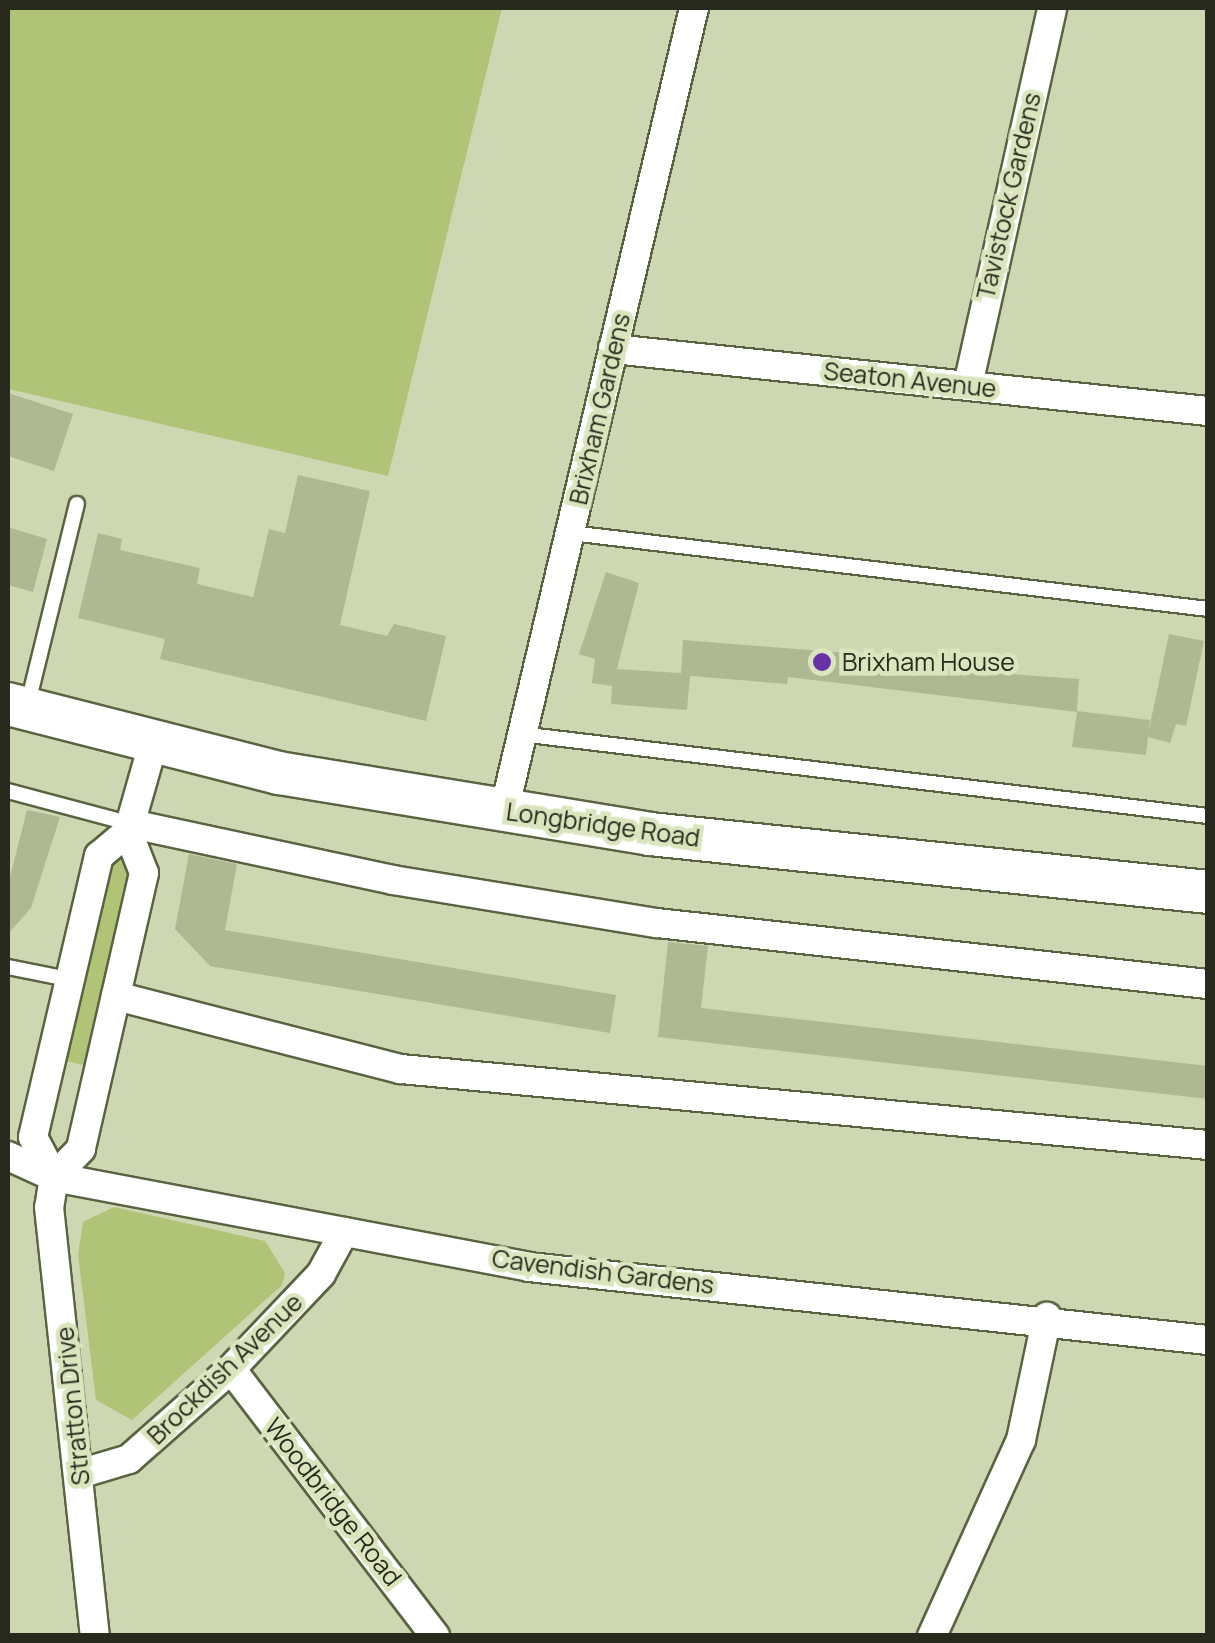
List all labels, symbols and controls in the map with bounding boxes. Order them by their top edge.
street label: Tavistock Gardens [971,90,1047,302]
street label: Brixham Gardens [563,310,637,508]
street label: Seaton Avenue [822,356,998,404]
place label: Brixham House [842,647,1015,677]
marker: Brixham House [811,651,833,673]
street label: Longbridge Road [504,797,702,853]
street label: Cavendish Gardens [490,1243,716,1301]
street label: Brockdish Avenue [141,1287,309,1451]
street label: Stratton Drive [50,1325,96,1487]
street label: Woodbridge Road [258,1412,408,1592]

